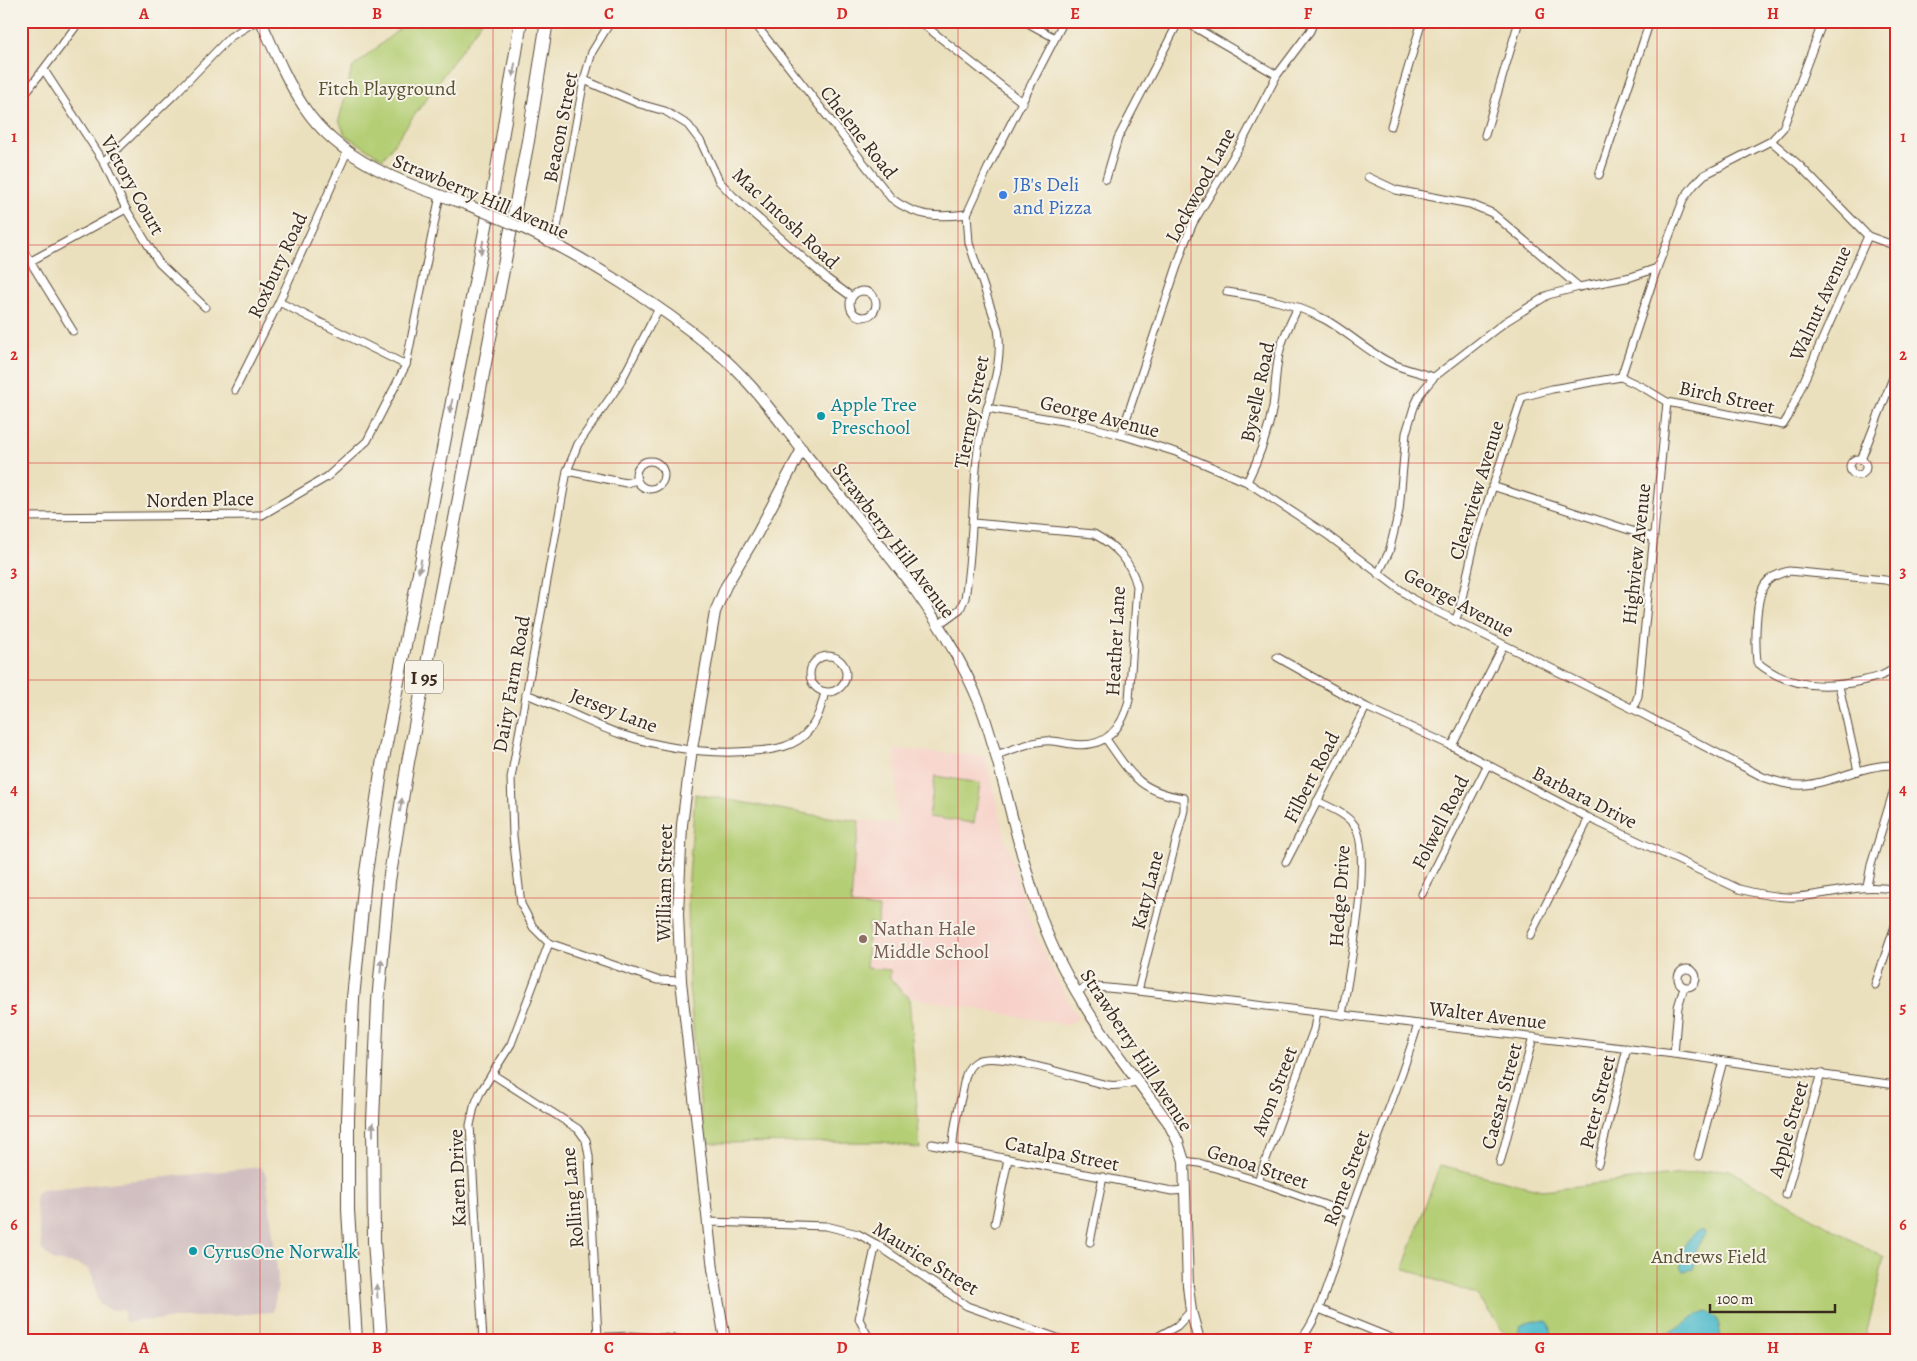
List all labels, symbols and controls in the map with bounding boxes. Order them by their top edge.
text: A [138,3,150,25]
text: B [372,3,382,25]
text: C [604,3,614,25]
text: D [836,3,848,25]
text: E [1070,3,1080,25]
text: F [1304,3,1313,25]
text: G [1535,3,1545,25]
text: H [1767,3,1779,25]
one-way arrow [510,62,518,78]
street label: Beacon Street [537,69,585,185]
park label: Fitch Playground [318,75,457,102]
street label: Chelene Road [814,80,904,185]
street label: Lockwood Lane [1159,123,1242,247]
text: 1 [11,126,17,148]
text: 1 [1900,126,1906,148]
street label: Victory Court [94,130,171,240]
street label: Strawberry Hill Avenue [388,147,573,246]
street label: Mac Intosh Road [726,162,845,275]
place label: JB's Deli and Pizza [1013,171,1093,221]
marker: JB's Deli and Pizza [997,189,1009,201]
street label: Roxbury Road [241,208,314,323]
one-way arrow [478,239,486,255]
street label: Walnut Avenue [1783,241,1858,366]
street label: Byselle Road [1234,339,1281,445]
text: 2 [10,344,18,366]
text: 2 [1899,344,1907,366]
street label: Tierney Street [947,353,996,471]
street label: Birch Street [1677,374,1778,421]
street label: George Avenue [1037,389,1162,444]
place label: Apple Tree Preschool [830,391,917,441]
one-way arrow [447,399,455,415]
marker: Apple Tree Preschool [815,410,827,422]
street label: Clearview Avenue [1442,417,1511,563]
street label: Strawberry Hill Avenue [826,457,961,624]
street label: Highview Avenue [1616,482,1657,626]
street label: Norden Place [146,485,254,514]
one-way arrow [416,558,424,574]
text: 3 [11,561,18,583]
street label: George Avenue [1399,561,1519,644]
text: 3 [1900,561,1907,583]
street label: Heather Lane [1099,585,1132,697]
street label: Dairy Farm Road [486,613,537,755]
road number: I 95 [405,660,443,694]
street label: Jersey Lane [566,681,661,740]
street label: Filbert Road [1277,727,1346,828]
street label: Barbara Drive [1528,760,1642,835]
street label: Folwell Road [1405,770,1476,874]
text: 4 [10,779,18,801]
text: 4 [1899,779,1907,801]
one-way arrow [397,797,405,813]
street label: William Street [650,823,679,943]
street label: Hedge Drive [1322,844,1357,948]
street label: Katy Lane [1125,848,1170,932]
place label: Nathan Hale Middle School [873,915,989,965]
marker: Nathan Hale Middle School [857,933,869,945]
one-way arrow [377,958,385,974]
street label: Strawberry Hill Avenue [1074,964,1199,1137]
street label: Walter Avenue [1427,995,1548,1036]
text: 5 [11,997,18,1019]
text: 5 [1900,997,1907,1019]
street label: Caesar Street [1474,1040,1529,1152]
street label: Avon Street [1245,1042,1304,1141]
street label: Peter Street [1573,1052,1622,1152]
street label: Apple Street [1762,1077,1815,1182]
one-way arrow [369,1120,377,1136]
street label: Rome Street [1317,1126,1376,1230]
street label: Karen Drive [442,1129,473,1227]
street label: Catalpa Street [1003,1129,1122,1178]
street label: Genoa Street [1204,1137,1312,1196]
street label: Rolling Lane [555,1146,590,1250]
text: 6 [10,1214,18,1236]
text: 6 [1899,1214,1907,1236]
street label: Maurice Street [867,1215,984,1302]
place label: CyrusOne Norwalk [203,1238,358,1265]
park label: Andrews Field [1650,1243,1767,1270]
marker: CyrusOne Norwalk [187,1245,199,1257]
scale bar [1710,1281,1834,1313]
one-way arrow [373,1283,381,1299]
text: 100 m [1717,1289,1754,1309]
text: A [138,1337,150,1359]
text: B [372,1337,382,1359]
text: C [604,1337,614,1359]
text: D [836,1337,848,1359]
text: E [1070,1337,1080,1359]
text: F [1304,1337,1313,1359]
text: G [1535,1337,1545,1359]
text: H [1767,1337,1779,1359]

